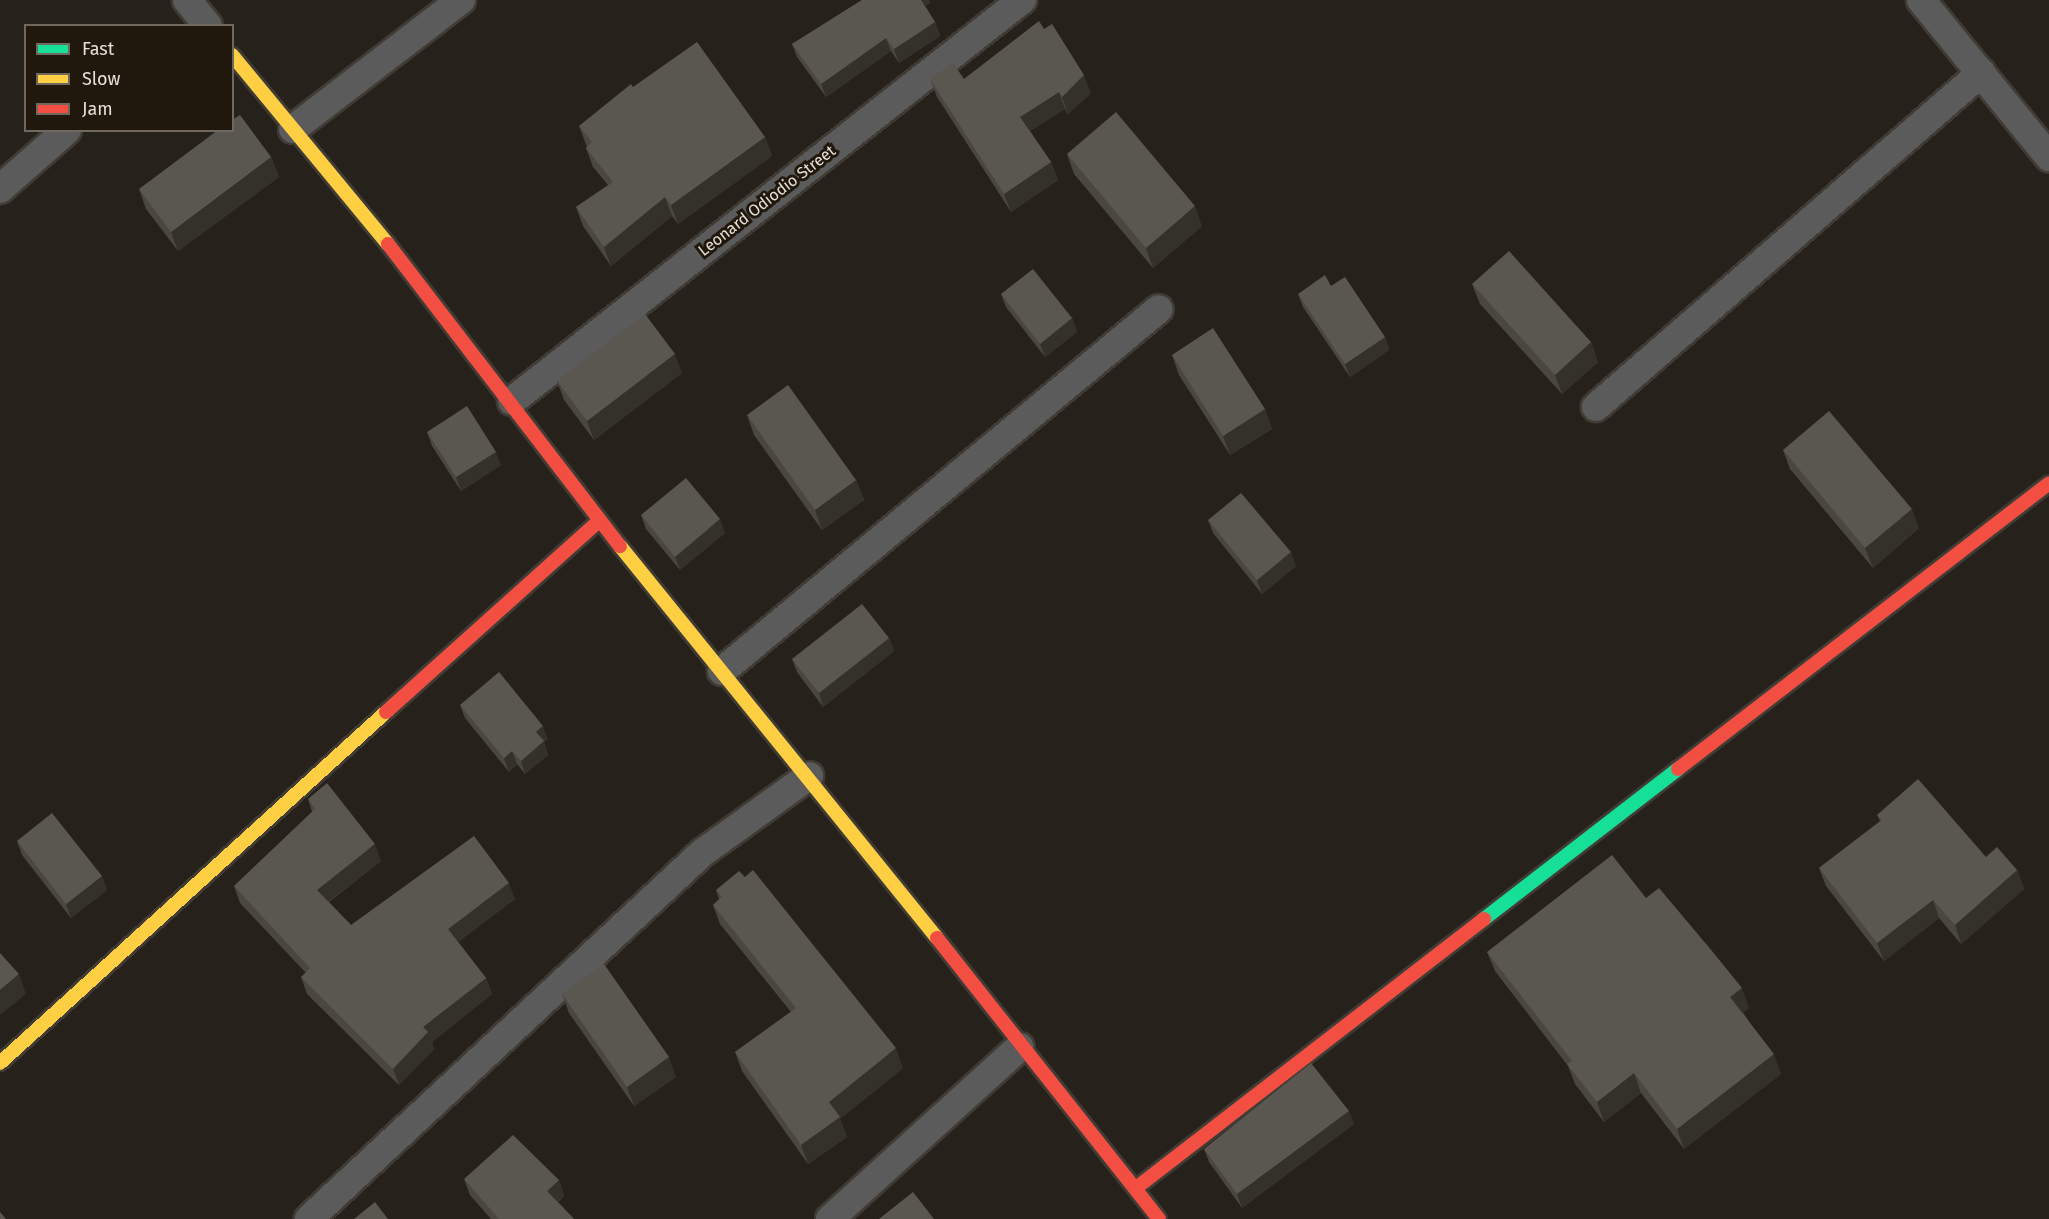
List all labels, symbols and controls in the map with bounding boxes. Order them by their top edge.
legend [24,24,234,132]
text: Fast [82,38,114,60]
text: Slow [82,68,120,90]
text: Jam [82,98,113,120]
street label: Leonard Odiodio Street [695,141,839,261]

